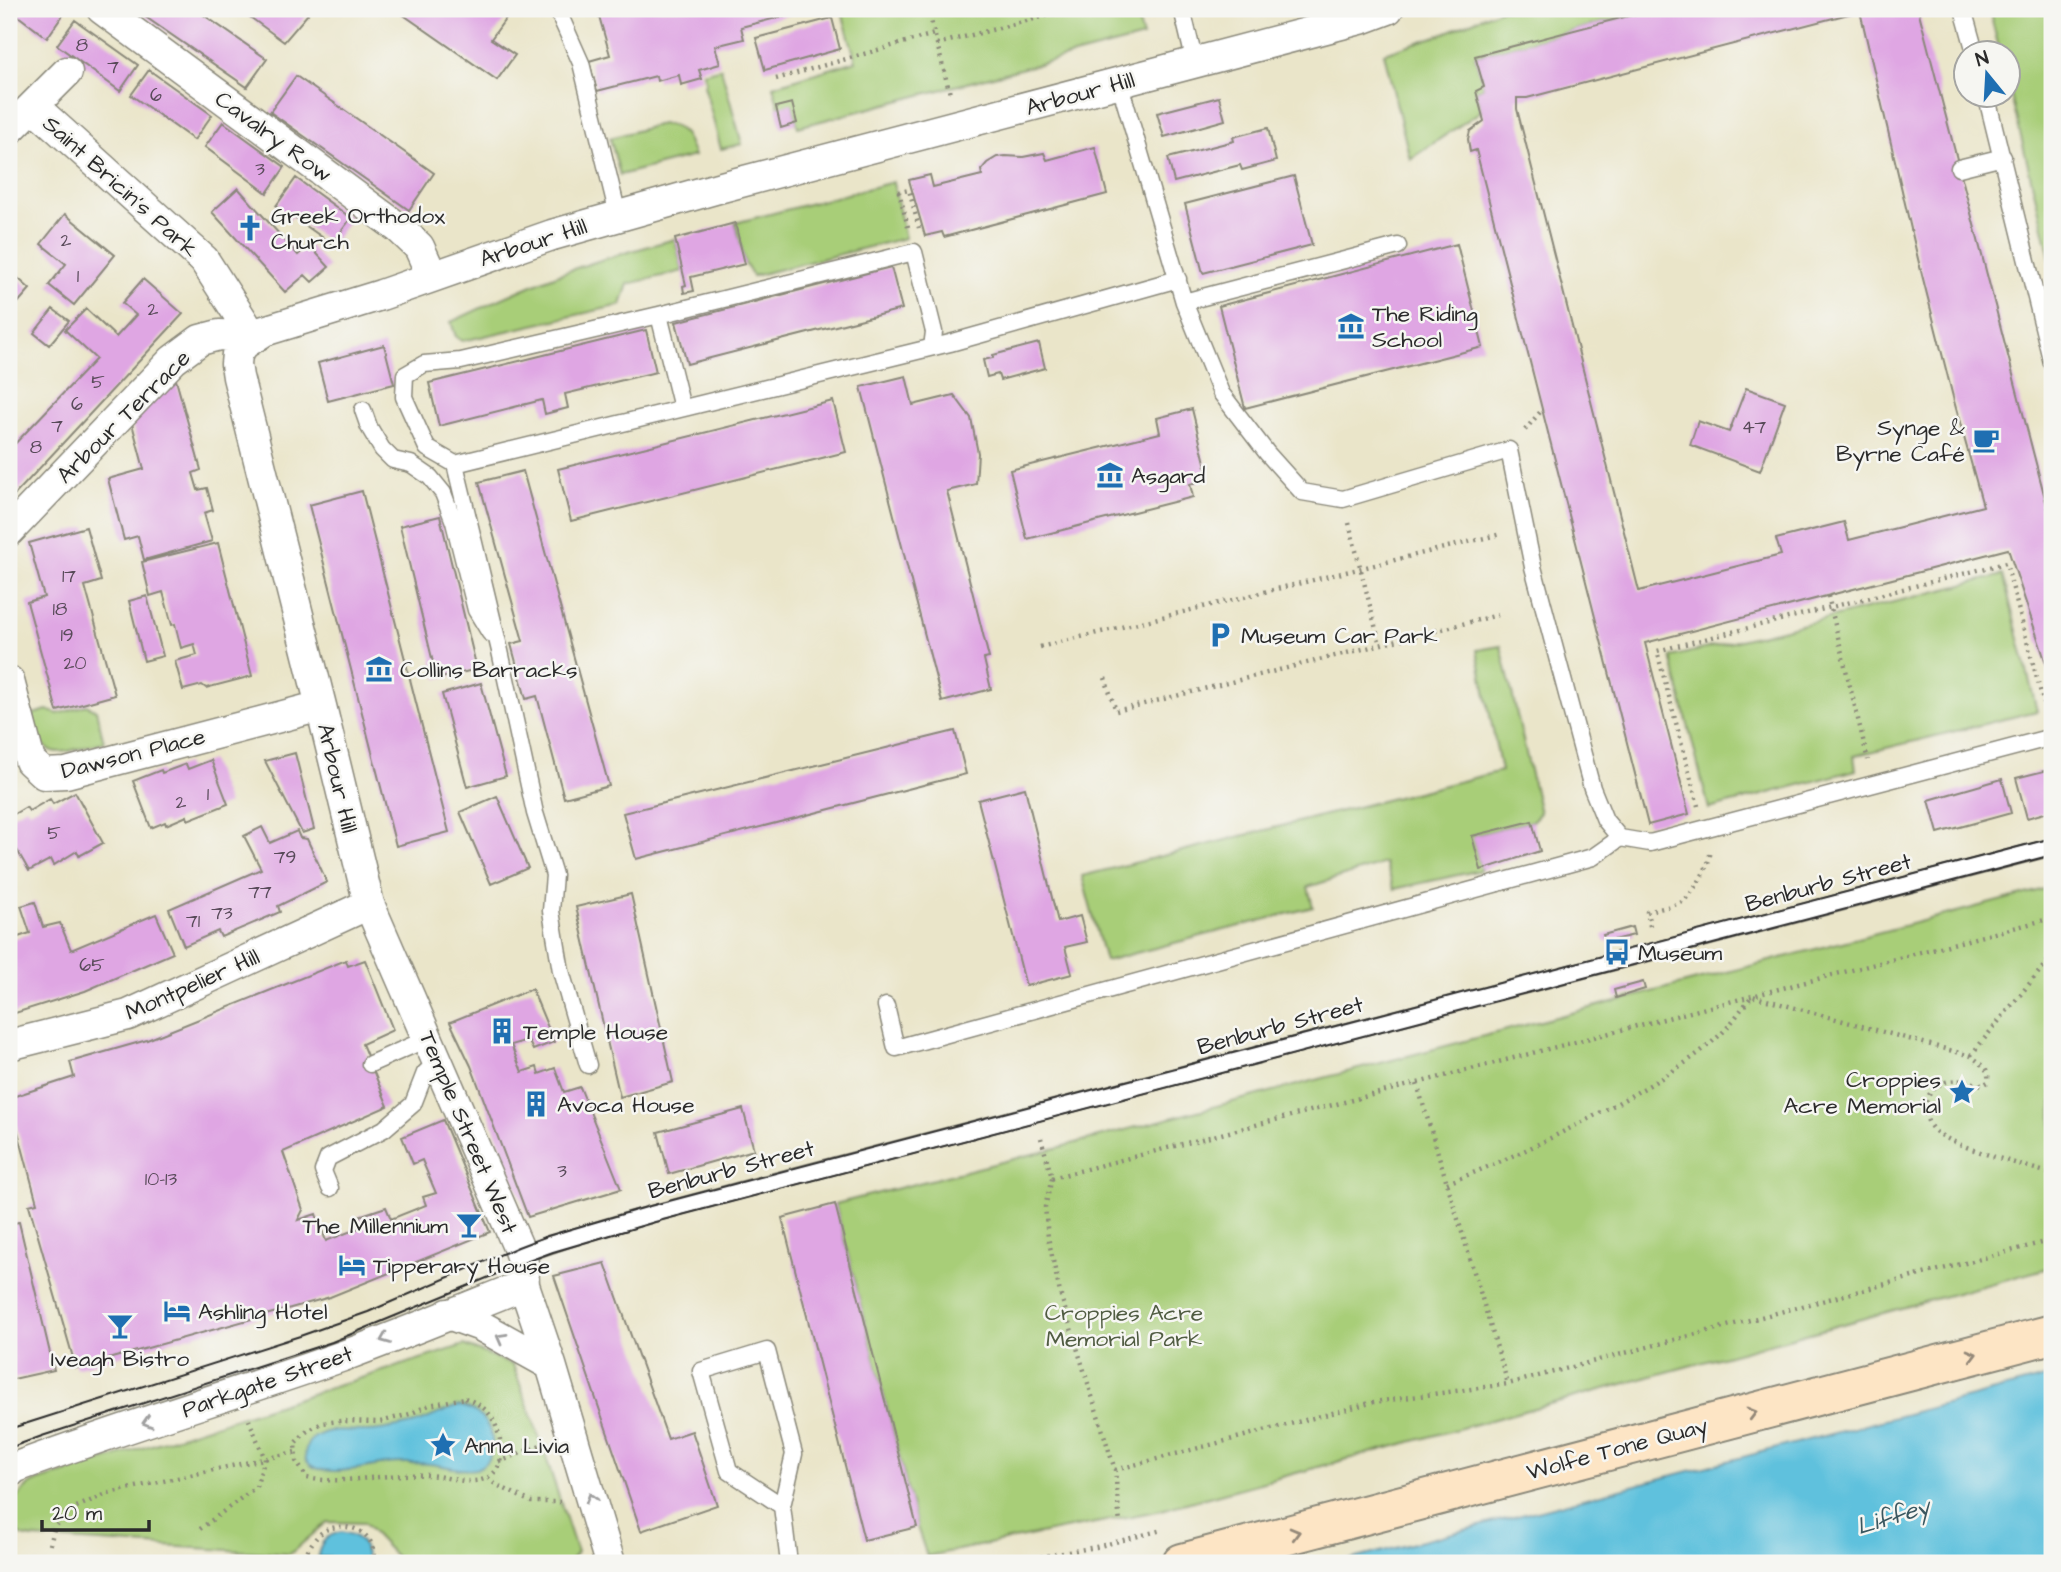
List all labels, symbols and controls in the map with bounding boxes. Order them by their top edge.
house number: 8 [76,32,88,59]
north arrow [1952,38,2022,108]
text: N [1972,45,1992,74]
house number: 7 [107,54,119,81]
street label: Arbour Hill [1022,64,1138,124]
house number: 6 [150,82,162,109]
street label: Cavalry Row [208,83,339,191]
street label: Saint Bricin's Park [35,108,205,265]
house number: 3 [255,156,265,183]
place label: Greek Orthodox Church [271,200,445,258]
street label: Arbour Hill [475,211,591,275]
church icon: Greek Orthodox Church [235,213,265,243]
house number: 2 [61,227,72,254]
house number: 1 [77,263,80,290]
house number: 2 [148,296,159,323]
place label: The Riding School [1372,298,1478,356]
museum icon: The Riding School [1336,311,1366,341]
street label: Arbour Terrace [50,343,198,491]
house number: 5 [91,369,105,396]
house number: 6 [71,391,83,418]
place label: Synge & Byrne Café [1836,412,1966,471]
house number: 7 [51,413,63,440]
house number: 47 [1742,414,1767,441]
cafe icon: Synge & Byrne Café [1971,425,2001,455]
house number: 8 [30,434,42,461]
museum icon: Asgard [1095,460,1125,490]
place label: Asgard [1131,460,1206,493]
house number: 17 [62,563,76,590]
house number: 18 [53,596,67,623]
parking icon: Museum Car Park [1205,620,1235,650]
place label: Museum Car Park [1241,620,1438,652]
house number: 19 [60,622,74,649]
house number: 20 [64,650,86,677]
museum icon: Collins Barracks [364,654,394,684]
place label: Collins Barracks [400,654,578,686]
street label: Arbour Hill [309,720,365,836]
street label: Dawson Place [58,721,209,787]
house number: 1 [207,781,210,808]
house number: 2 [176,789,187,816]
house number: 5 [47,820,61,847]
house number: 79 [274,844,296,871]
street label: Benburb Street [1742,845,1915,921]
house number: 77 [248,879,272,906]
house number: 73 [211,900,233,927]
house number: 71 [186,908,201,935]
bus stop icon: Museum [1602,937,1632,967]
place label: Museum [1638,937,1722,969]
street label: Montpelier Hill [120,941,265,1029]
house number: 65 [79,952,105,979]
street label: Benburb Street [1194,988,1367,1064]
building icon: Temple House [487,1016,517,1046]
place label: Temple House [523,1016,668,1048]
street label: Temple Street West [411,1026,526,1240]
place label: Croppies Acre Memorial [1784,1064,1941,1122]
place icon: Croppies Acre Memorial [1947,1077,1977,1107]
building icon: Avoca House [521,1089,551,1119]
place label: Avoca House [557,1089,695,1121]
street label: Benburb Street [645,1132,818,1208]
house number: 3 [557,1158,567,1185]
house number: 10-13 [145,1166,178,1193]
place label: The Millennium [302,1210,448,1242]
bar icon: The Millennium [454,1210,484,1240]
hotel icon: Tipperary House [337,1250,367,1280]
place label: Tipperary House [373,1250,550,1283]
hotel icon: Ashling Hotel [162,1296,192,1326]
place label: Ashling Hotel [198,1296,328,1329]
park label: Croppies Acre Memorial Park [1045,1297,1203,1355]
bar icon: Iveagh Bistro [105,1311,135,1341]
one-way arrow [380,1331,392,1345]
one-way arrow [496,1332,508,1346]
street label: Parkgate Street [178,1338,358,1427]
place label: Iveagh Bistro [51,1343,189,1376]
one-way arrow [1966,1349,1978,1363]
one-way arrow [1746,1407,1758,1421]
street label: Wolfe Tone Quay [1523,1409,1712,1489]
one-way arrow [141,1413,153,1428]
place icon: Anna Livia [428,1430,458,1460]
place label: Anna Livia [464,1430,569,1462]
scale bar [42,1488,149,1532]
water label: Liffey [1853,1489,1937,1544]
one-way arrow [584,1492,599,1504]
text: 20 m [52,1499,103,1528]
one-way arrow [1289,1527,1301,1541]

